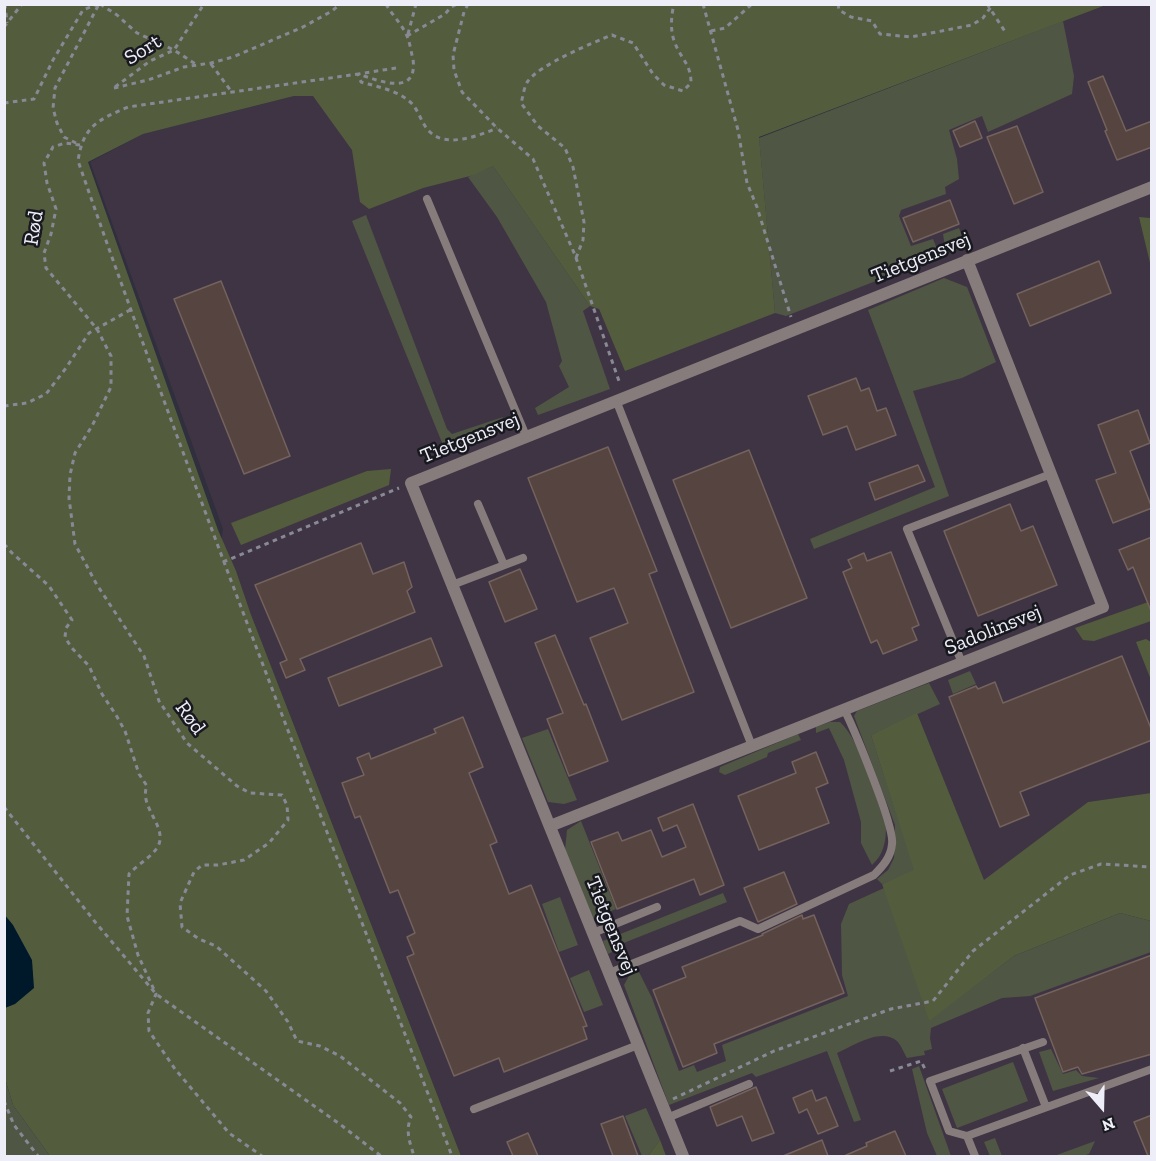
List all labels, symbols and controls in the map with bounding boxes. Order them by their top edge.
street label: Sort [120,29,166,71]
street label: Rød [19,209,49,247]
street label: Tietgensvej [868,227,974,289]
street label: Tietgensvej [417,407,523,469]
street label: Sadolinsvej [941,599,1045,661]
street label: Rød [169,696,211,740]
street label: Tietgensvej [580,873,642,979]
north arrow [1072,1077,1132,1137]
text: N [1099,1113,1117,1135]

